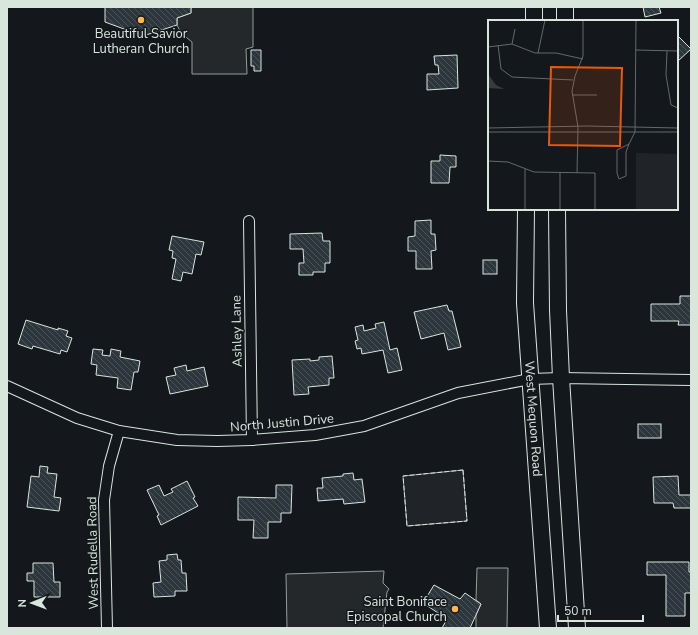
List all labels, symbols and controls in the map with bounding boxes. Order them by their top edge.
marker: Beautiful Savior Lutheran Church [136,15,146,25]
inset map [488,20,678,210]
place label: Beautiful Savior Lutheran Church [93,25,189,58]
street label: Ashley Lane [227,295,247,367]
street label: West Mequon Road [520,360,546,477]
street label: North Justin Drive [229,409,335,436]
street label: West Rudella Road [83,496,103,610]
north arrow [12,583,52,623]
place label: Saint Boniface Episcopal Church [346,593,447,626]
scale bar [558,597,643,623]
text: N [15,599,30,607]
text: 50 m [564,603,592,619]
marker: Saint Boniface Episcopal Church [450,604,460,614]

